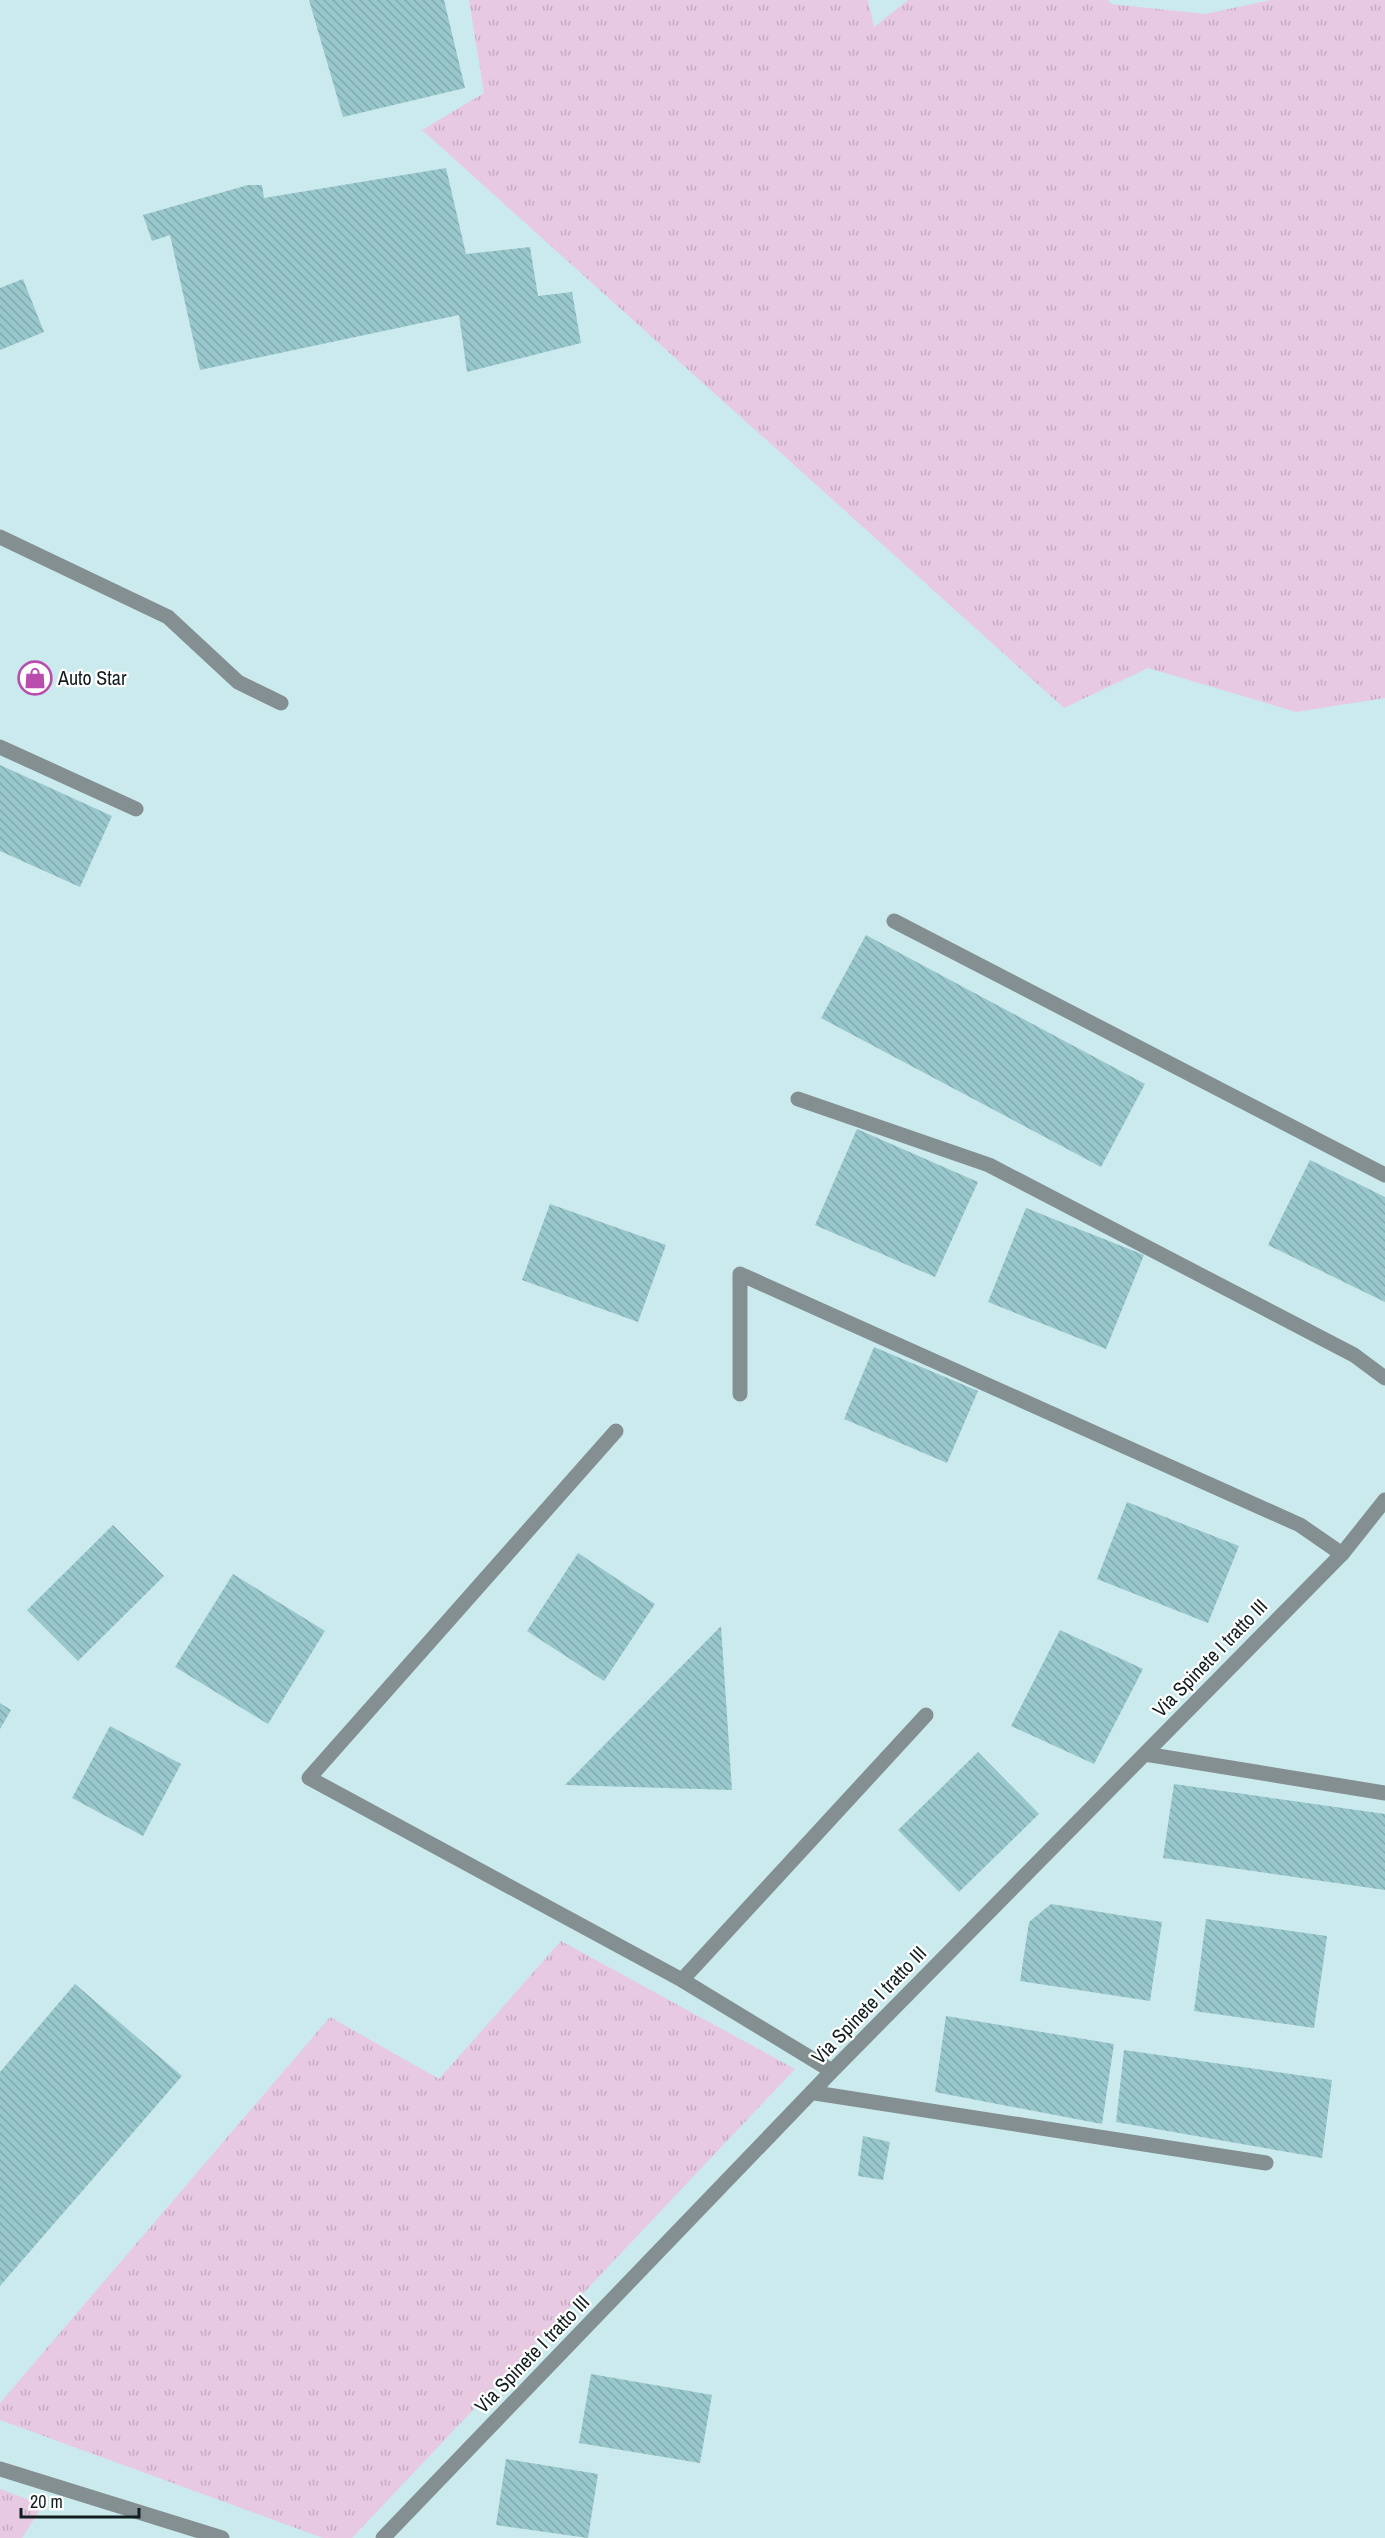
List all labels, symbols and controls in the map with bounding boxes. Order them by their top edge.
shop icon: Auto Star [17,660,53,696]
place label: Auto Star [57,664,127,691]
street label: Via Spinete I tratto III [1146,1593,1273,1723]
street label: Via Spinete I tratto III [805,1940,932,2070]
street label: Via Spinete I tratto III [468,2289,595,2419]
scale bar [21,2481,140,2519]
text: 20 m [30,2489,63,2514]

